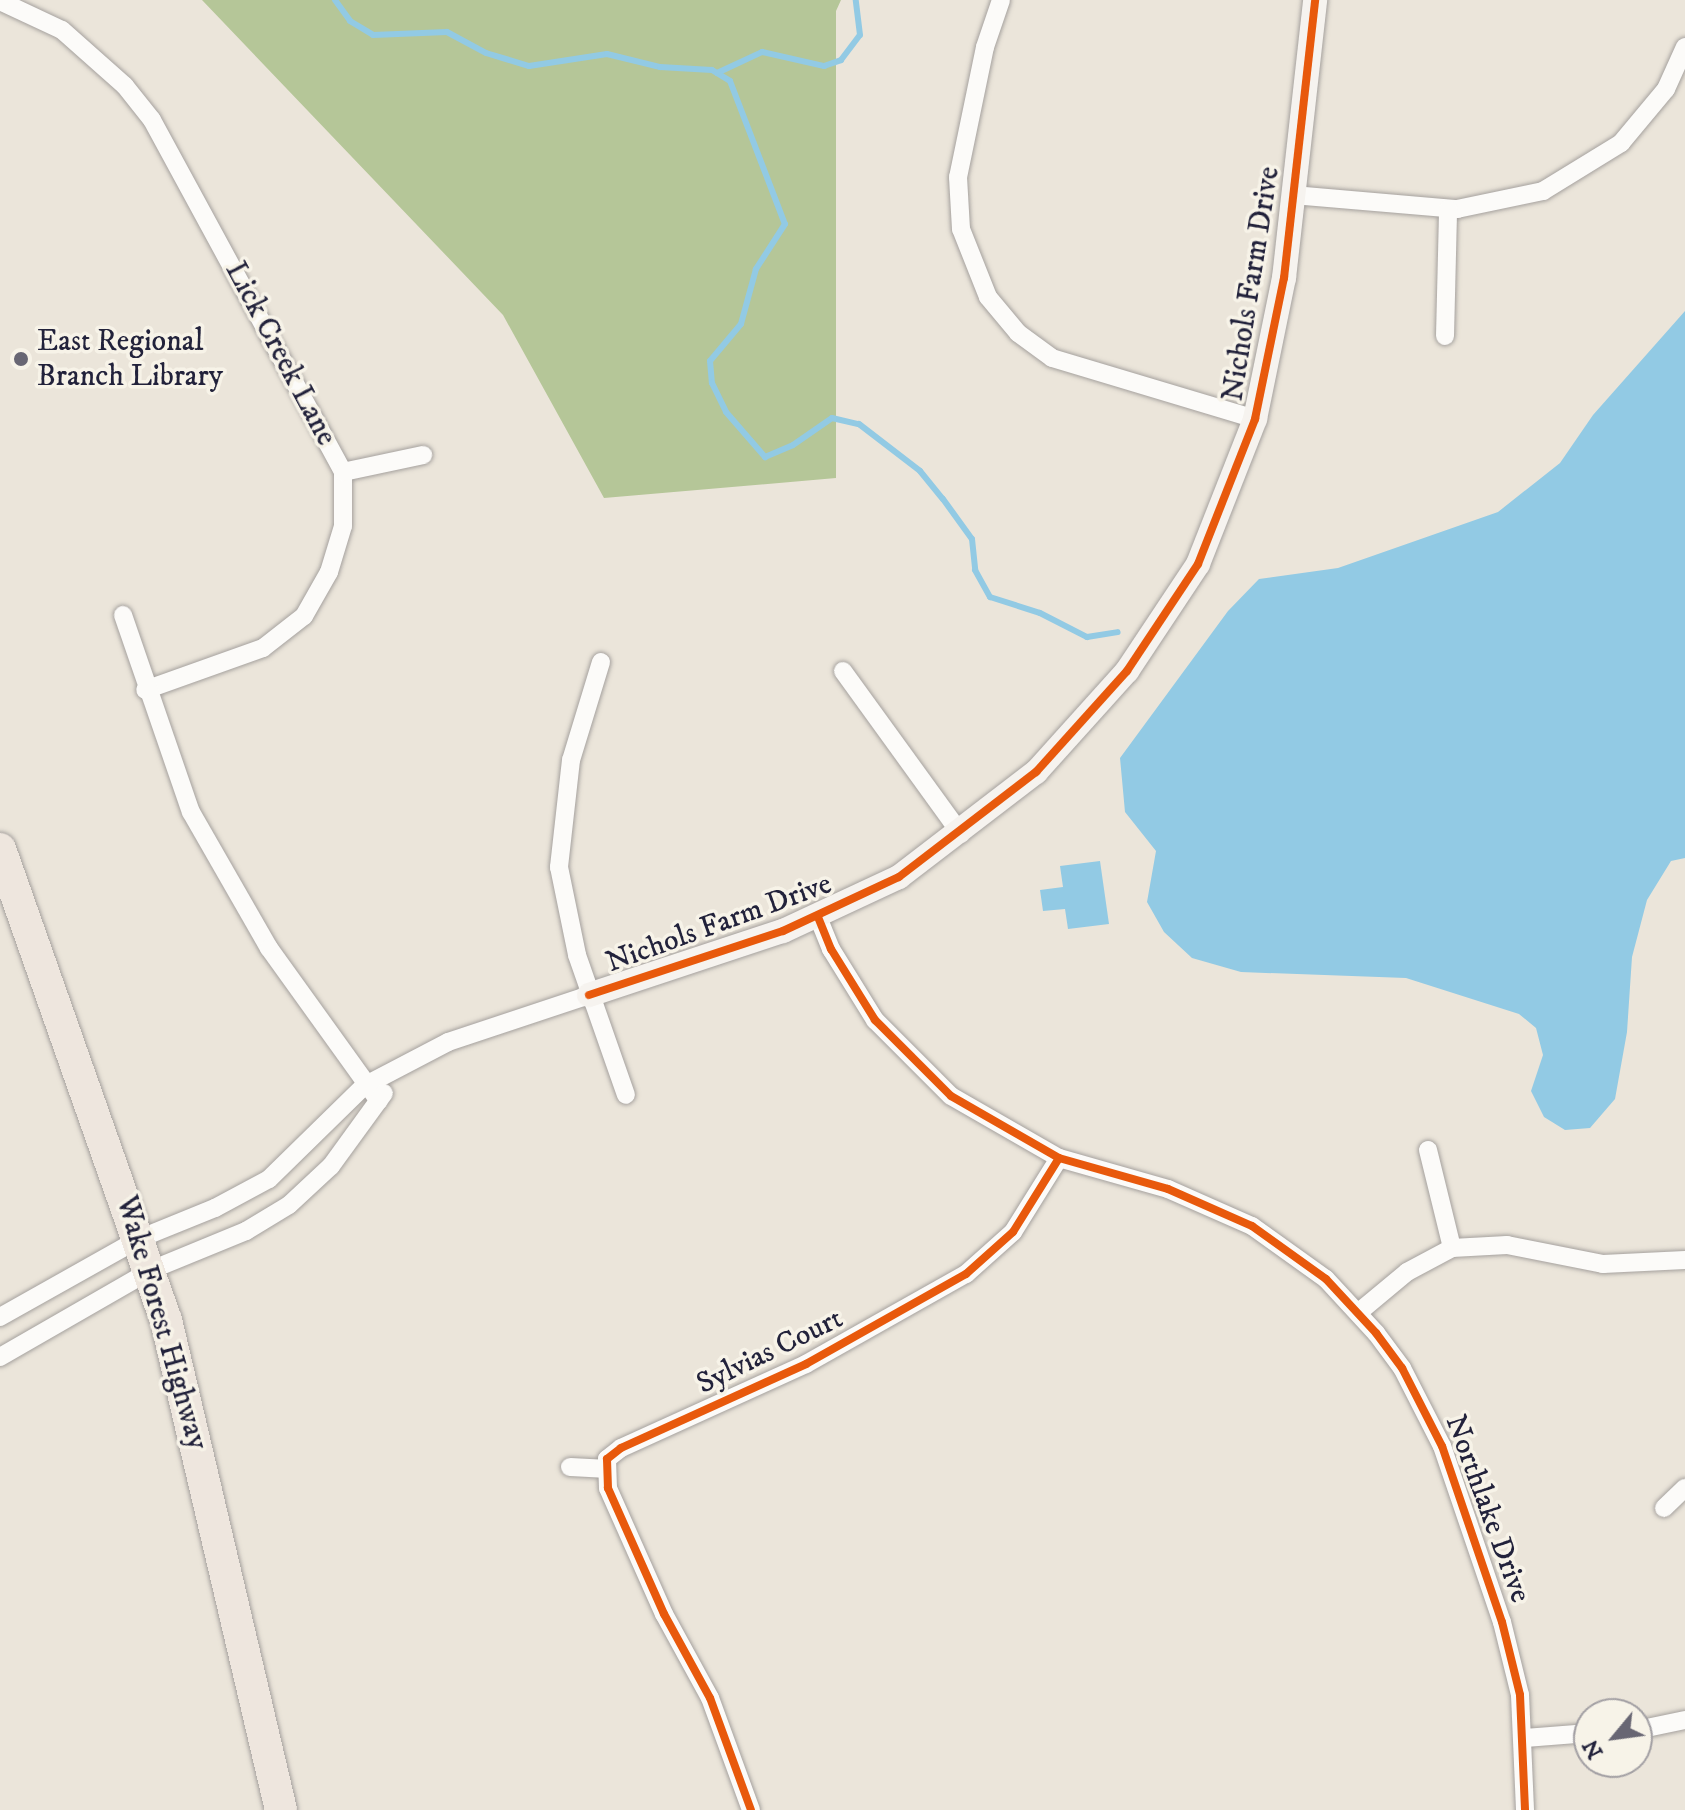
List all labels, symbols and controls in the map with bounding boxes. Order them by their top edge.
street label: Nichols Farm Drive [1216,164,1288,404]
street label: Lick Creek Lane [216,256,344,452]
place label: East Regional Branch Library [37,324,223,394]
marker: East Regional Branch Library [12,350,30,368]
street label: Nichols Farm Drive [601,867,837,981]
street label: Wake Forest Highway [108,1192,214,1454]
street label: Sylvias Court [691,1301,849,1403]
street label: Northlake Drive [1436,1410,1538,1608]
north arrow [1573,1698,1653,1778]
text: N [1577,1734,1610,1763]

